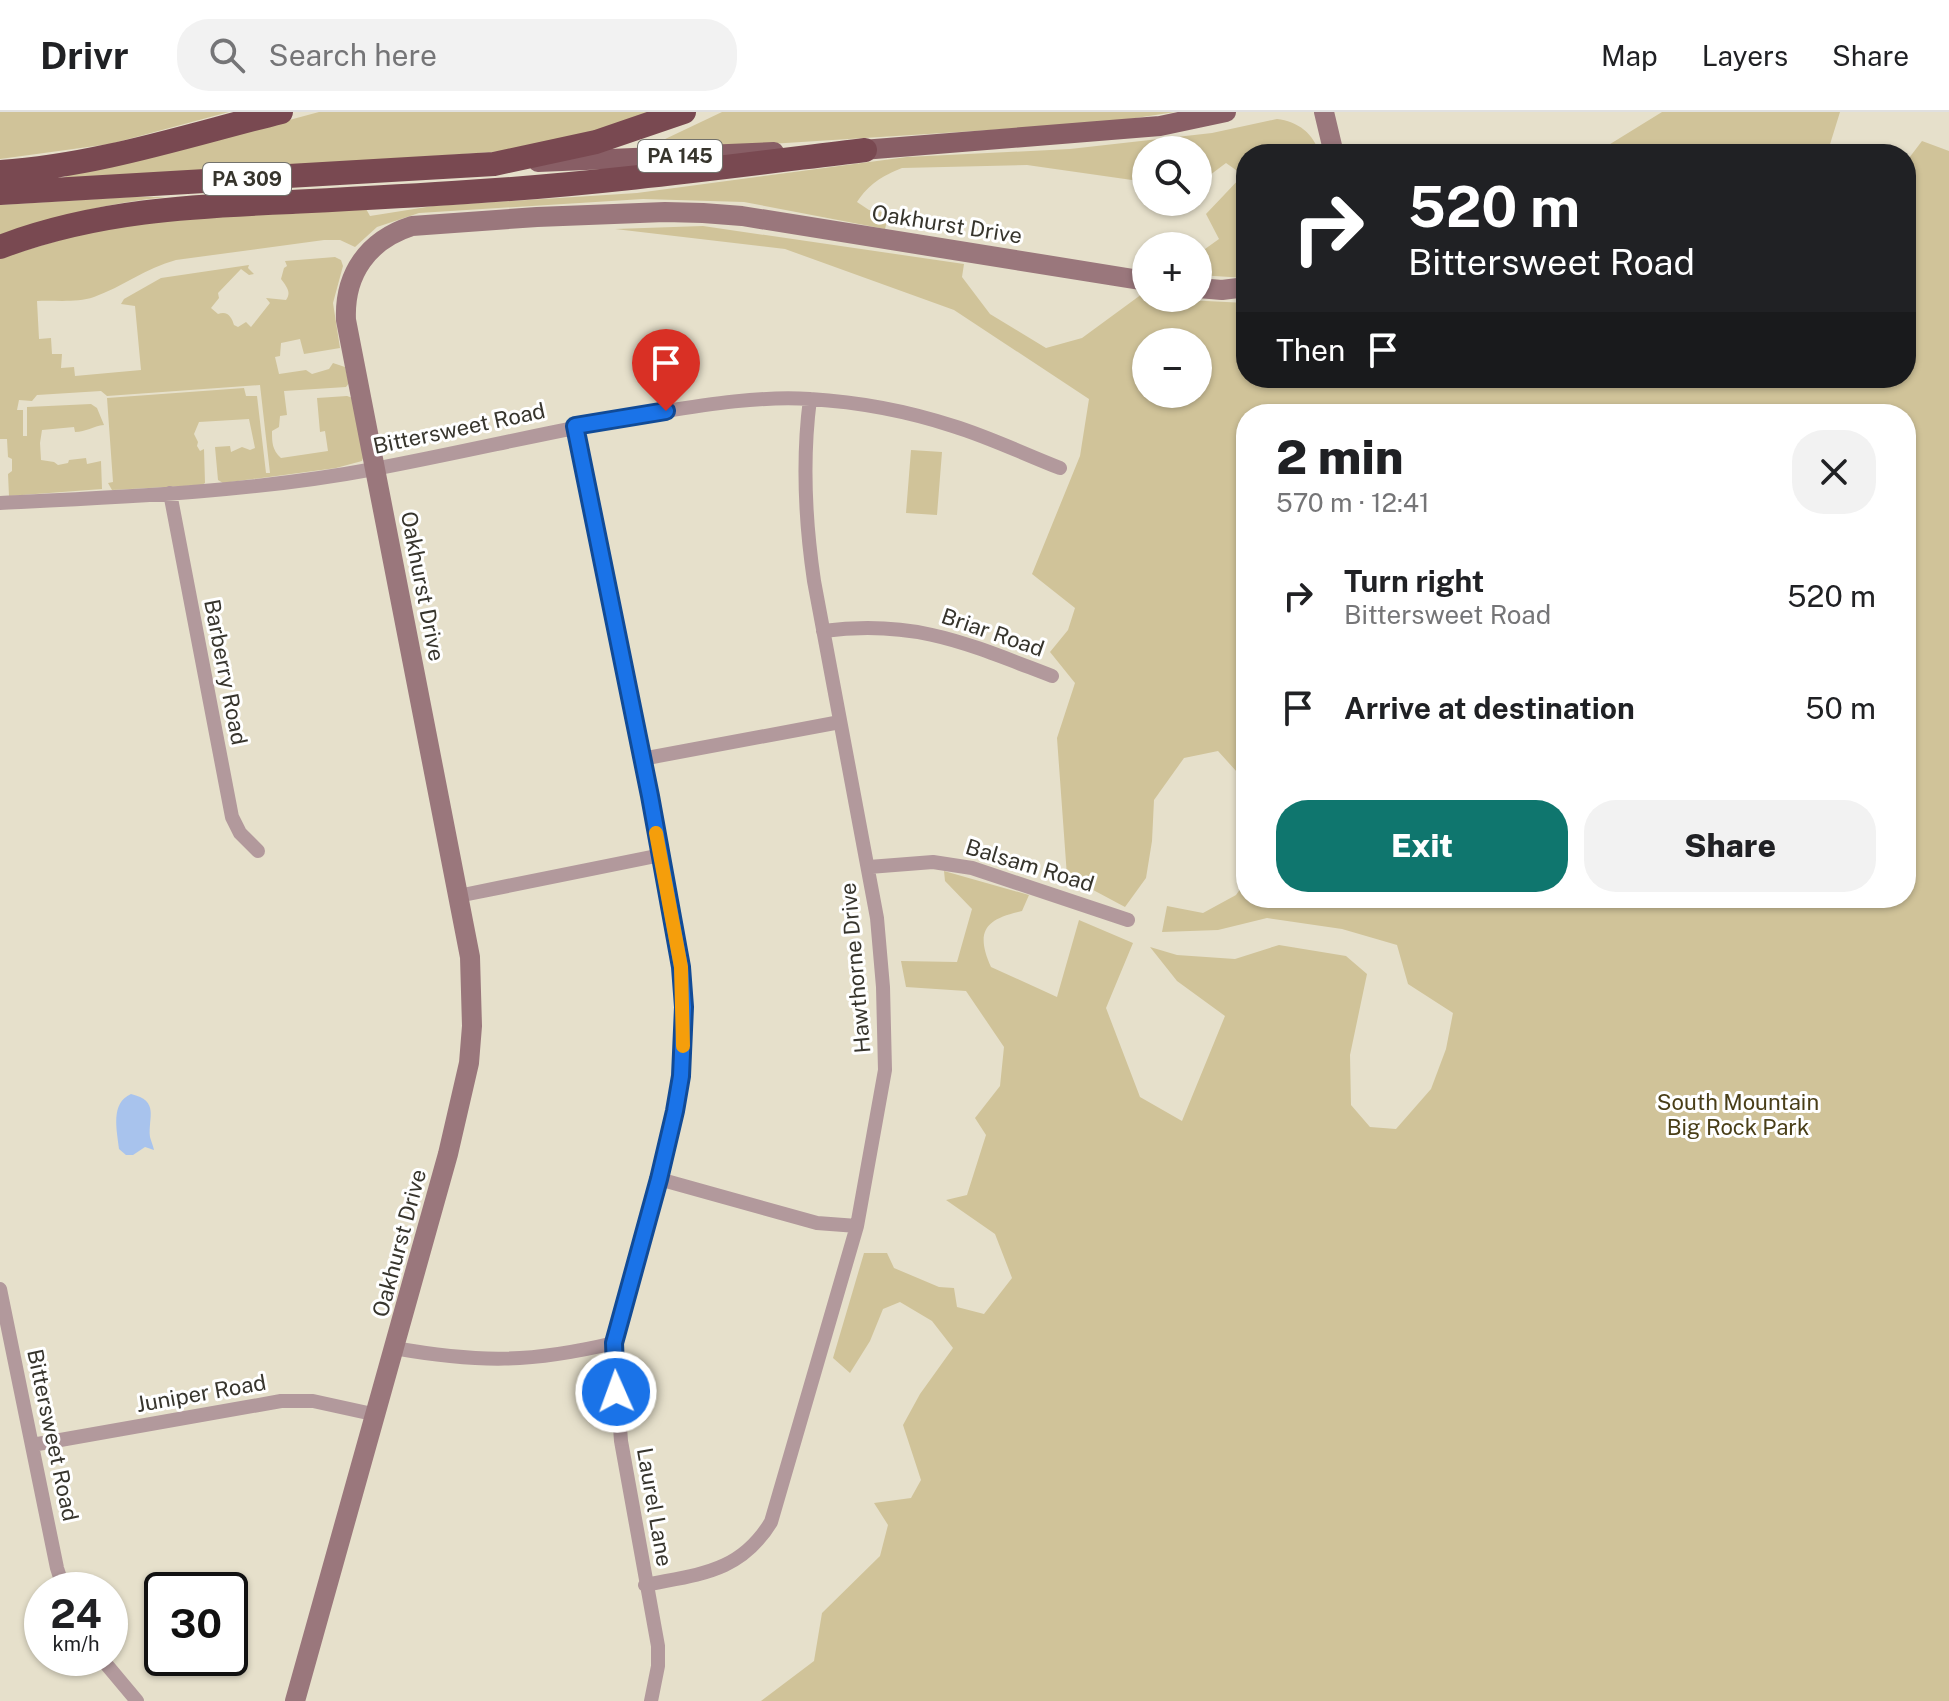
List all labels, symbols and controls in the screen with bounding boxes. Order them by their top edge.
search box [177,19,737,91]
text: Drivr [40,33,129,78]
icon: search [205,33,249,77]
text: Search here [269,37,437,73]
text: Map [1601,39,1658,72]
text: Layers [1702,39,1788,72]
text: Share [1832,39,1909,72]
map controls [1132,136,1212,408]
button: search [1132,136,1212,216]
road number: PA 145 [638,140,722,172]
road number: PA 309 [203,163,291,195]
text: 520 m [1408,174,1580,240]
icon: right [1276,176,1380,280]
street label: Oakhurst Drive [870,199,1024,249]
button: + [1132,232,1212,312]
text: Bittersweet Road [1408,241,1695,283]
button: − [1132,328,1212,408]
icon: arrive [1361,328,1405,372]
pin [632,329,700,411]
text: Then [1276,332,1345,368]
icon: arrive [644,341,688,385]
street label: Bittersweet Road [371,397,547,459]
text: 2 min [1276,428,1404,485]
button: close [1792,430,1876,514]
text: 570 m · 12:41 [1276,487,1430,518]
street label: Oakhurst Drive [396,509,450,663]
text: Turn right [1344,563,1484,599]
icon: right [1276,574,1320,618]
text: 520 m [1787,578,1876,614]
street label: Barberry Road [199,597,253,747]
text: Bittersweet Road [1344,599,1551,630]
street label: Briar Road [938,602,1048,662]
icon: arrive [1276,686,1320,730]
text: Arrive at destination [1344,690,1635,726]
text: 50 m [1805,690,1876,726]
button: Exit [1276,800,1568,892]
button: Share [1584,800,1876,892]
street label: Balsam Road [963,833,1097,897]
street label: Hawthorne Drive [835,882,875,1054]
park label: South Mountain Big Rock Park [1657,1089,1819,1140]
street label: Oakhurst Drive [367,1166,431,1320]
street label: Bittersweet Road [22,1347,84,1523]
position arrow [574,1350,658,1434]
street label: Juniper Road [134,1369,268,1417]
street label: Laurel Lane [632,1446,678,1568]
speed limit sign: 30 [144,1572,248,1676]
text: 24 [50,1590,102,1637]
text: km/h [52,1632,100,1656]

